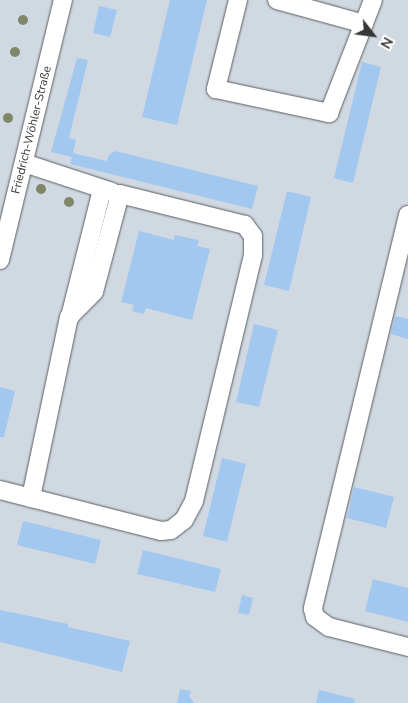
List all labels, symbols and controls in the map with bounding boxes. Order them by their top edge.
north arrow [348,10,398,60]
text: N [376,33,397,52]
street label: Friedrich-Wöhler-Straße [9,64,55,196]

